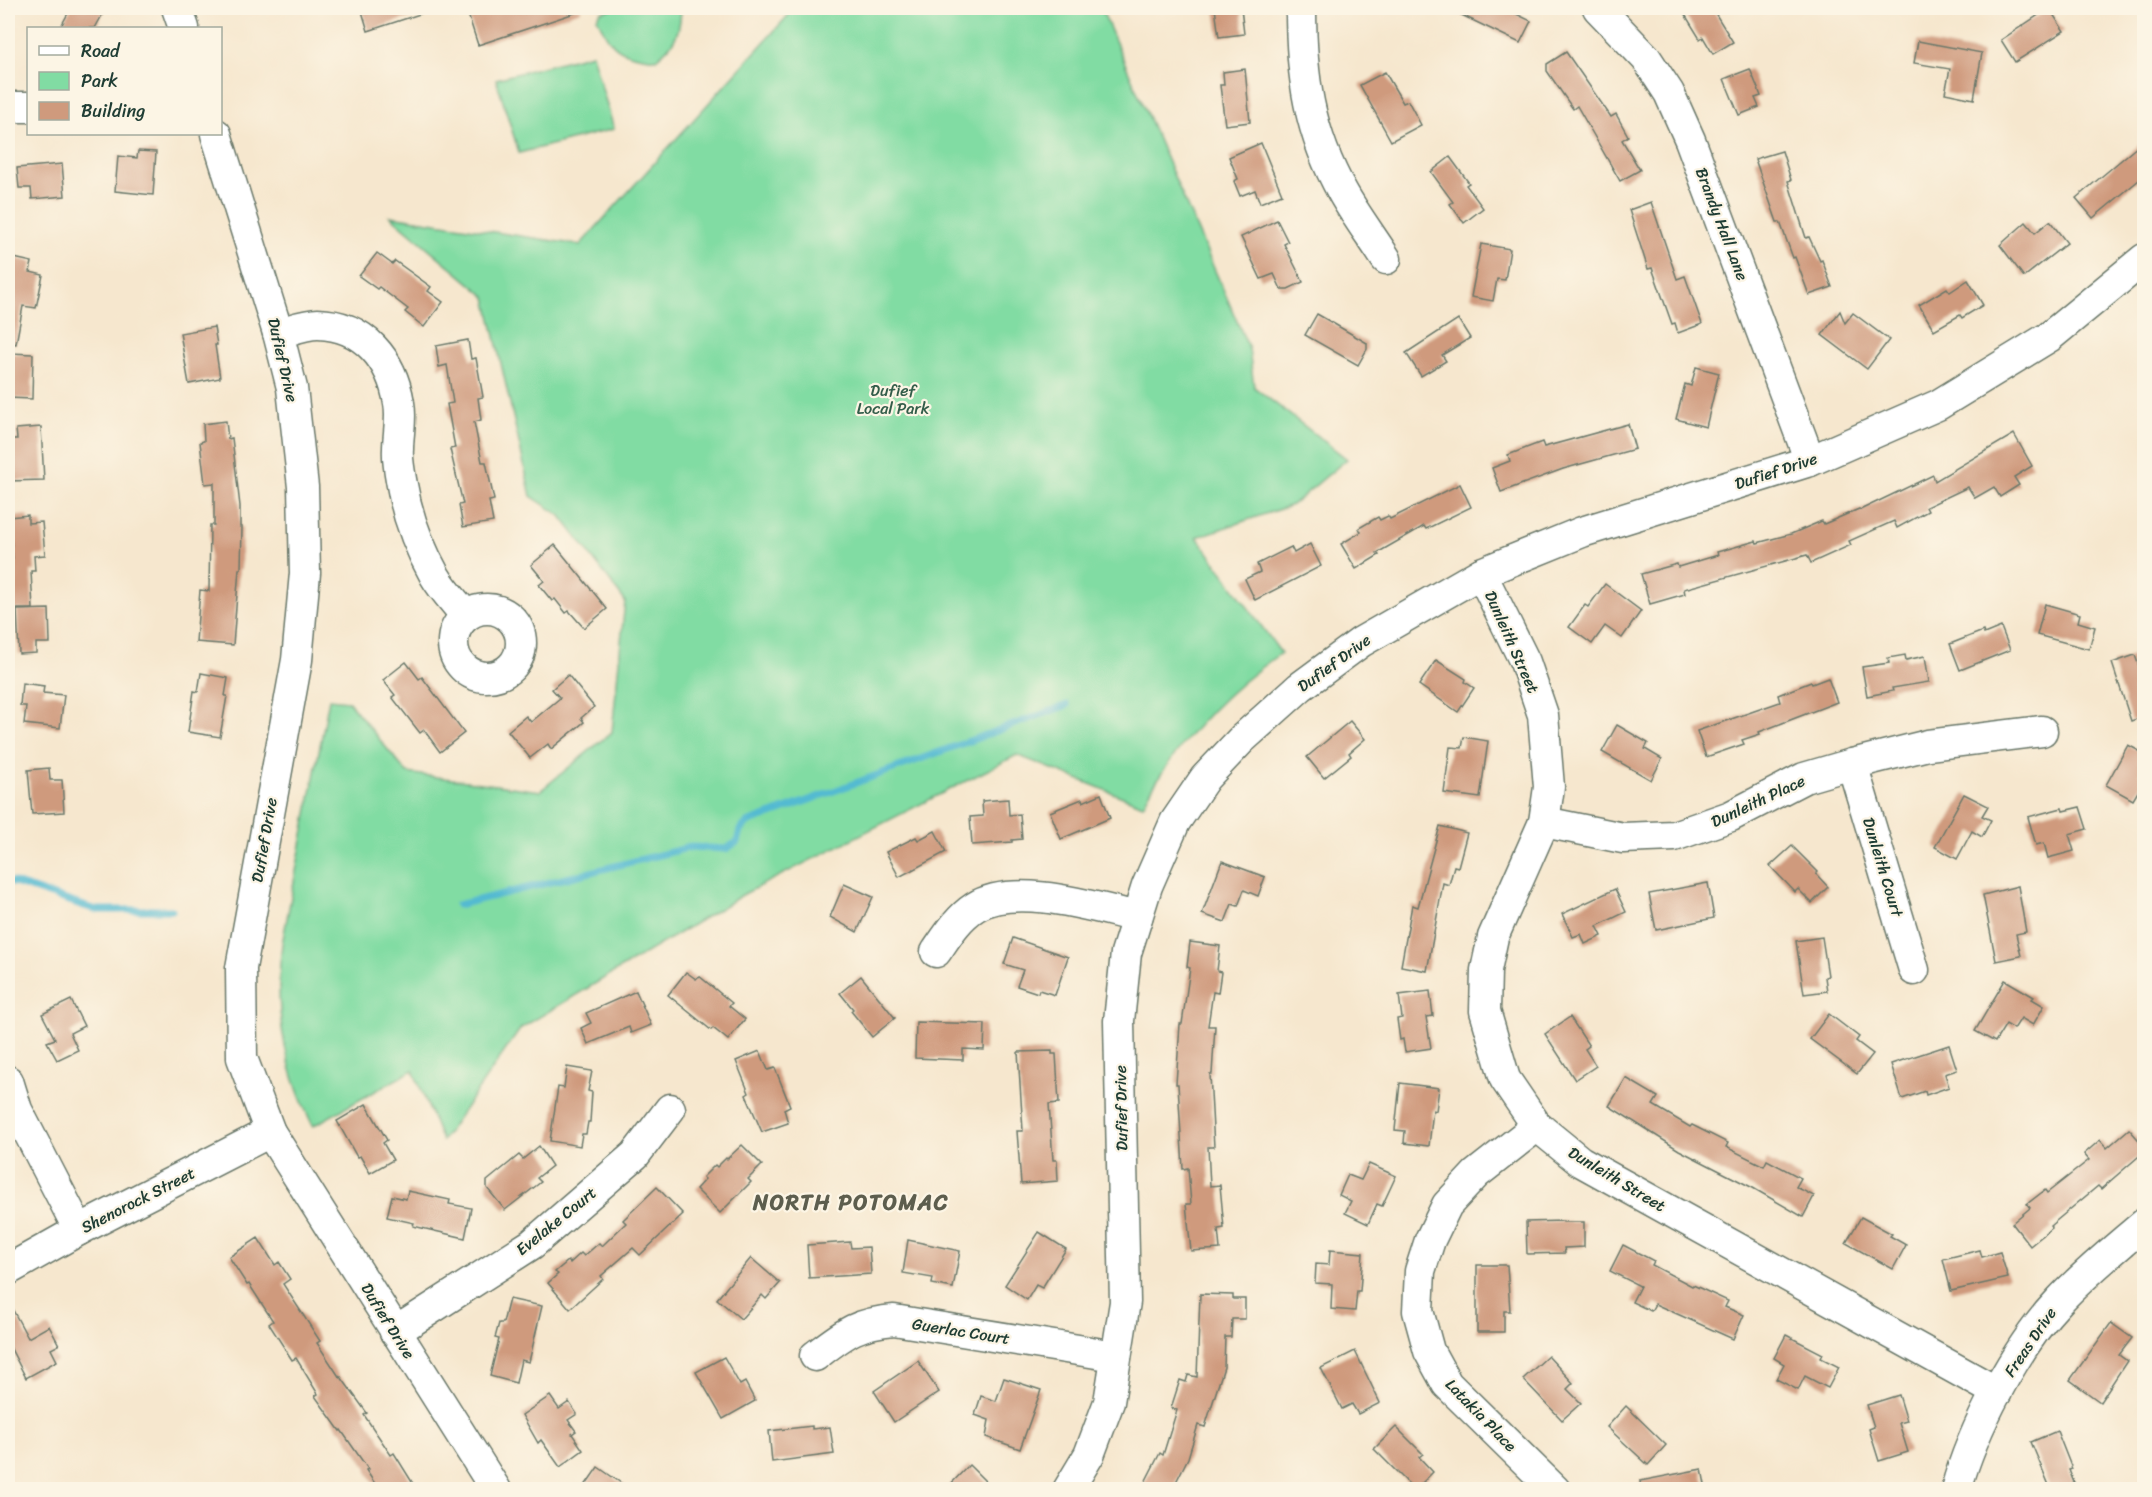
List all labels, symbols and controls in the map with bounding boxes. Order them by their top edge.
legend [27,27,222,135]
text: Road [81,35,121,67]
text: Park [81,65,118,97]
text: Building [81,95,145,127]
street label: Brandy Hall Lane [1687,163,1757,285]
street label: Dufief Drive [259,315,307,405]
park label: Dufief Local Park [857,376,930,423]
street label: Dufief Drive [1731,444,1821,498]
street label: Dunleith Street [1476,586,1548,698]
street label: Dufief Drive [1291,626,1377,700]
street label: Dunleith Place [1706,766,1810,836]
street label: Dufief Drive [242,795,286,885]
street label: Dunleith Court [1854,814,1912,921]
street label: Dufief Drive [1106,1065,1136,1151]
street label: Dunleith Street [1562,1138,1672,1220]
street label: Shenorock Street [76,1159,200,1241]
street label: Evelake Court [509,1179,603,1263]
district label: NORTH POTOMAC [752,1183,949,1222]
street label: Dufief Drive [353,1277,423,1365]
street label: Freas Drive [1996,1301,2064,1383]
street label: Guerlac Court [910,1309,1012,1353]
street label: Latakia Place [1438,1371,1524,1459]

